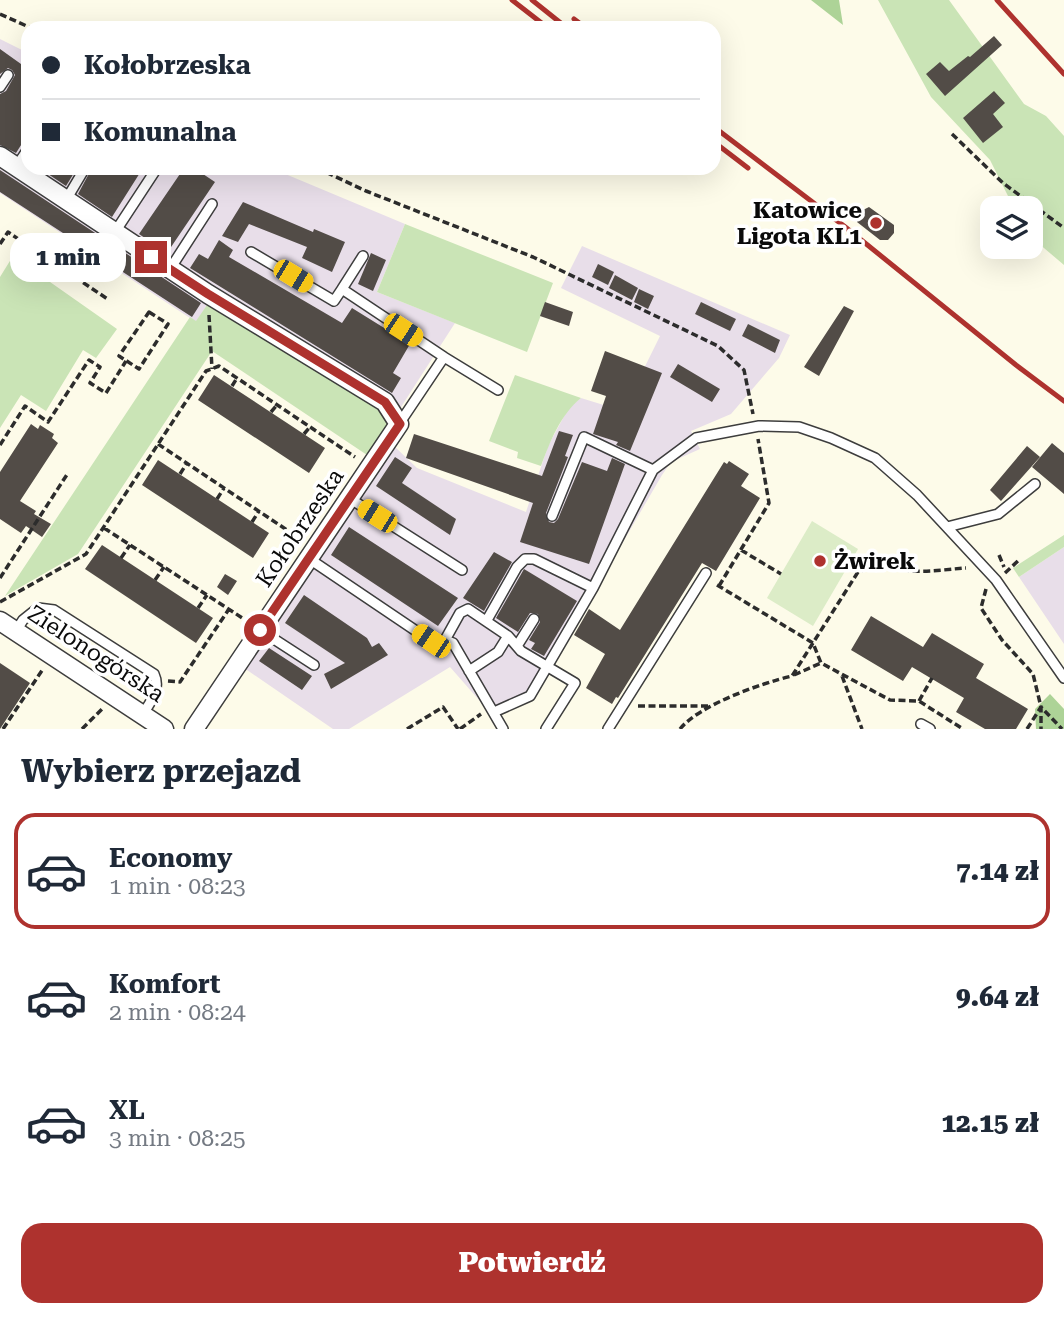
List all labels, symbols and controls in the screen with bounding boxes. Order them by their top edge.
text: Kołobrzeska [84,50,251,80]
text: Komunalna [84,117,237,147]
map controls [980,196,1043,259]
button: layers [980,196,1043,259]
place label: Katowice Ligota KL1 [737,197,862,250]
marker: Katowice Ligota KL1 [868,215,884,231]
callout: 1 min [11,232,127,282]
route end [135,241,167,273]
text: 1 min [36,244,100,271]
car [270,256,317,296]
car [380,310,427,350]
street label: Kołobrzeska [251,463,350,592]
car [354,496,401,536]
place label: Żwirek [834,548,916,575]
marker: Żwirek [812,553,828,569]
street label: Zielonogórska [23,600,170,708]
route start [244,614,276,646]
car [408,621,455,661]
text: Wybierz przejazd [21,752,301,790]
icon: car [25,840,88,903]
text: Economy [109,843,232,873]
text: 7.14 zł [956,856,1039,886]
text: 1 min · 08:23 [109,873,246,900]
icon: car [25,966,88,1029]
text: Komfort [109,969,221,999]
text: 9.64 zł [956,982,1039,1012]
text: 2 min · 08:24 [109,999,246,1026]
icon: car [25,1092,88,1155]
text: XL [109,1095,145,1125]
text: 12.15 zł [941,1108,1039,1138]
text: 3 min · 08:25 [109,1125,246,1152]
button: Potwierdź [21,1223,1043,1303]

